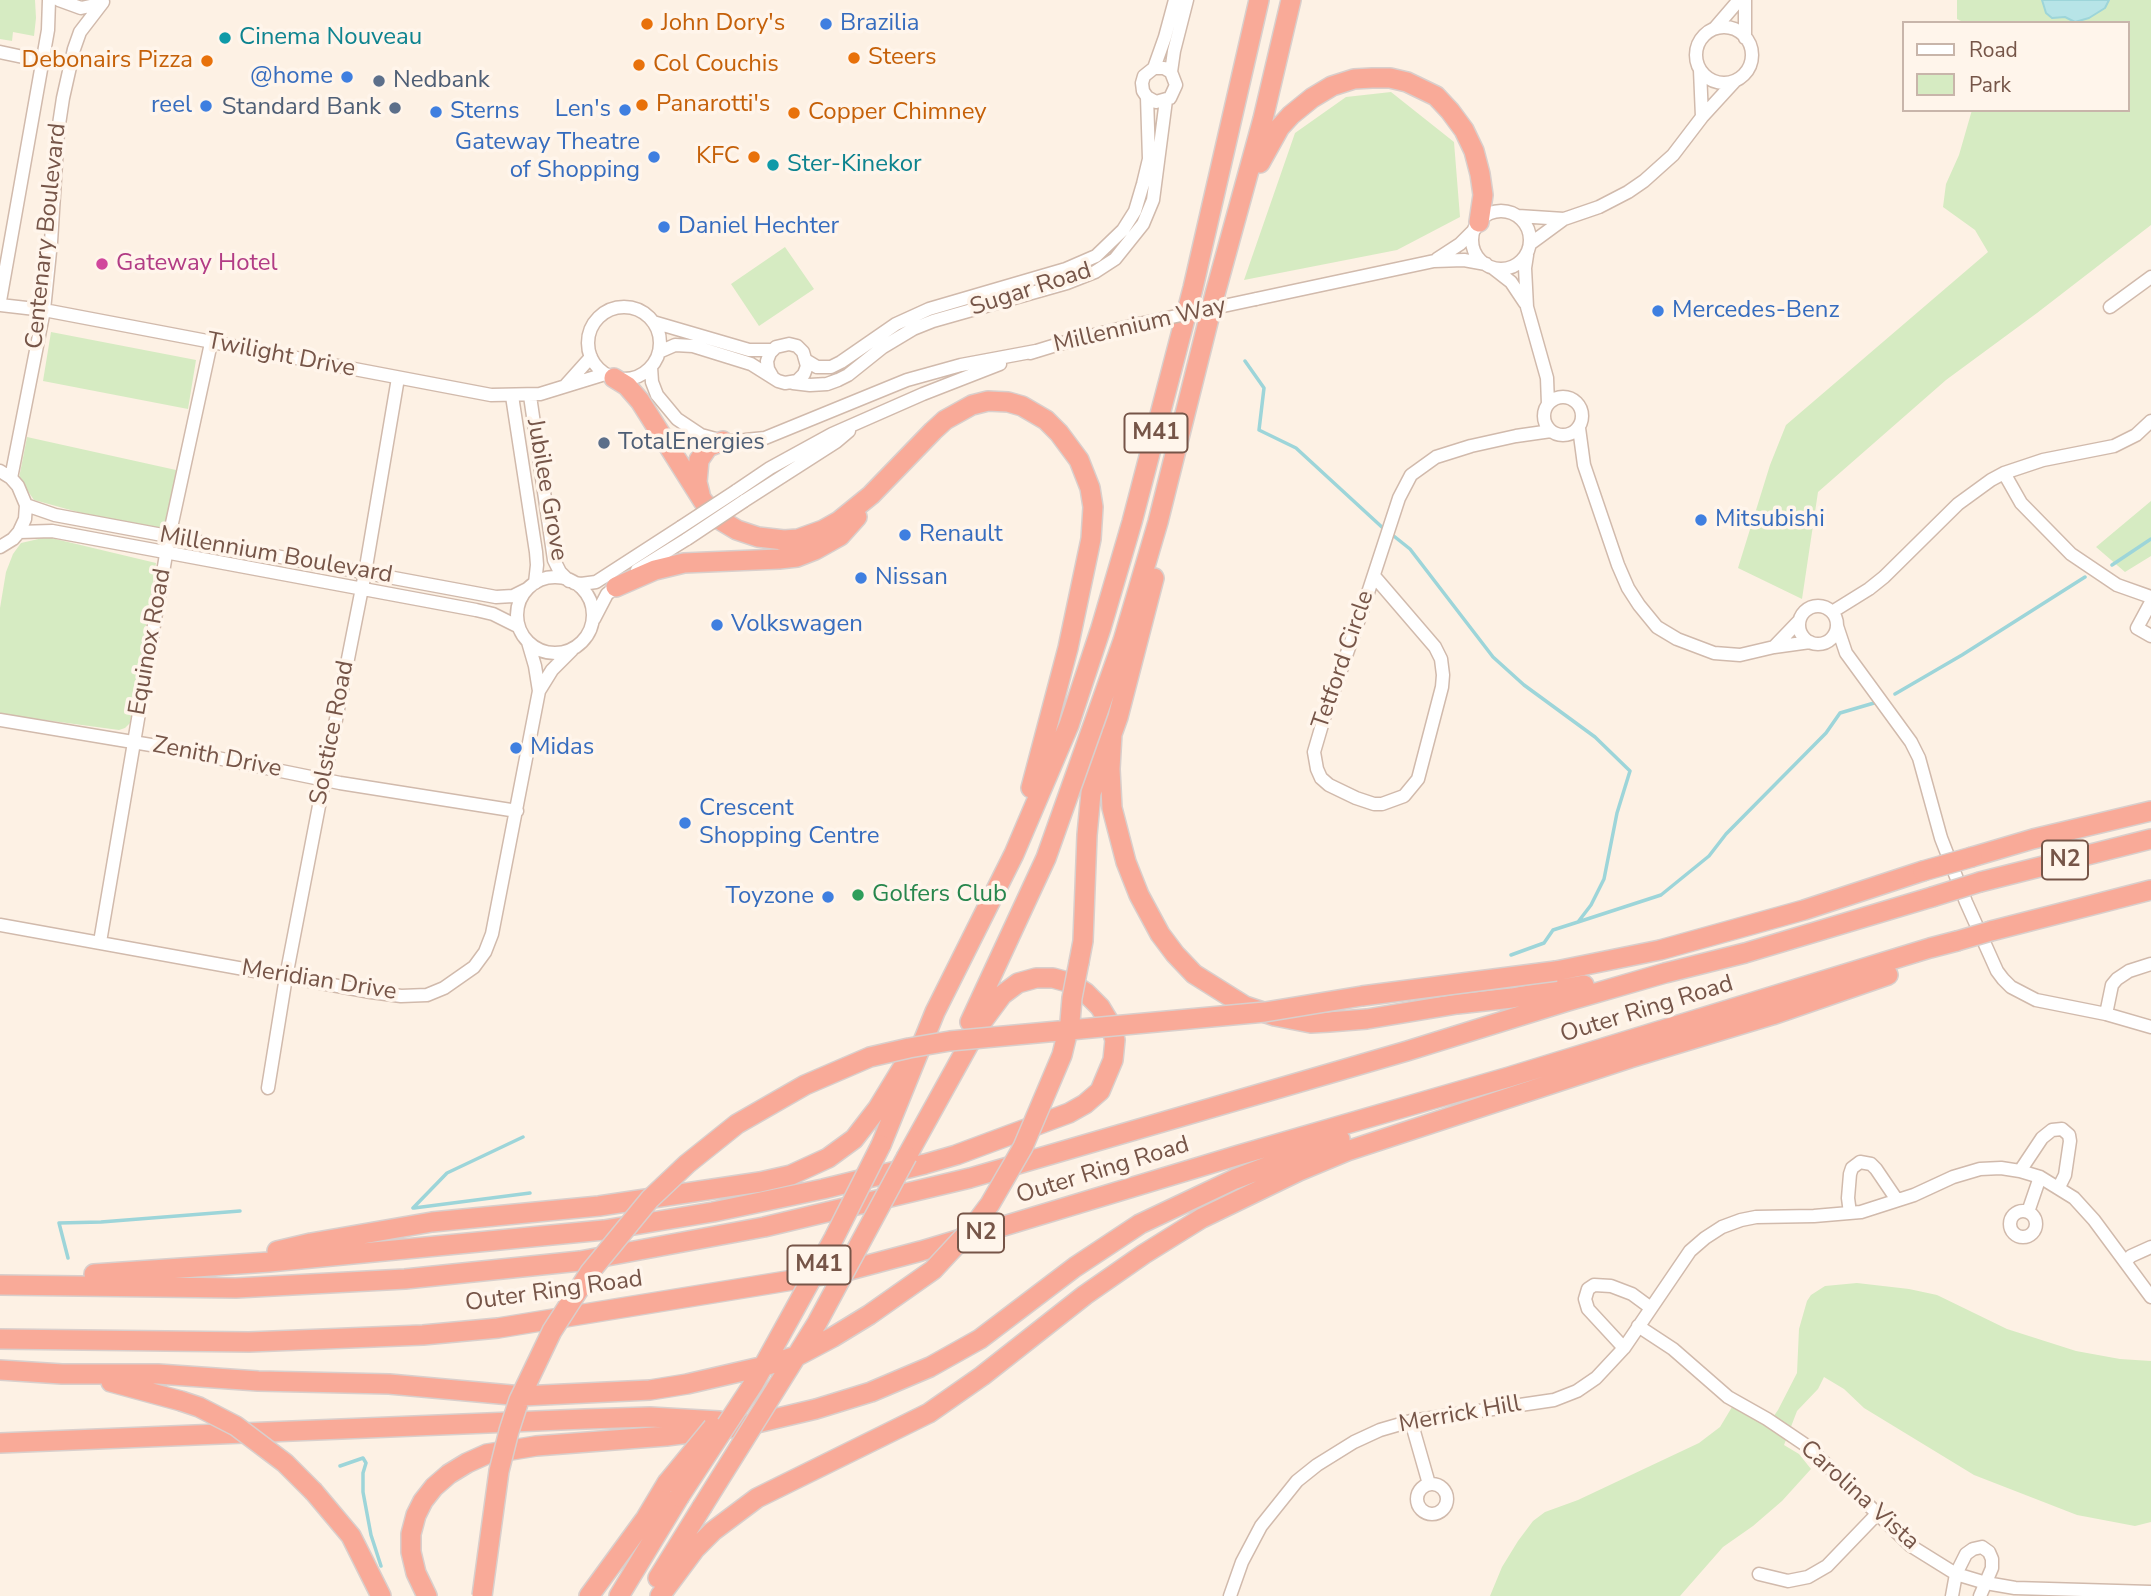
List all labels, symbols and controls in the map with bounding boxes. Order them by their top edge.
place label: John Dory's [661,10,785,38]
place label: Brazilia [840,10,919,38]
marker: John Dory's [639,16,655,32]
marker: Brazilia [818,16,834,32]
legend [1902,21,2130,112]
place label: Cinema Nouveau [239,24,422,52]
marker: Cinema Nouveau [217,30,233,46]
text: Road [1969,36,2018,64]
place label: Steers [868,44,937,72]
place label: Debonairs Pizza [21,47,193,75]
marker: Steers [846,50,862,66]
place label: Col Couchis [653,51,779,79]
marker: Debonairs Pizza [199,53,215,69]
marker: Col Couchis [631,57,647,73]
place label: @home [250,63,333,91]
place label: Nedbank [393,67,490,95]
marker: @home [339,69,355,85]
text: Park [1969,71,2011,99]
marker: Nedbank [371,73,387,89]
place label: Panarotti's [656,91,770,119]
place label: reel [151,92,192,120]
place label: Standard Bank [222,94,381,122]
place label: Len's [555,96,611,124]
marker: Panarotti's [634,97,650,113]
marker: reel [198,98,214,114]
place label: Sterns [450,98,520,126]
place label: Copper Chimney [808,99,987,127]
marker: Standard Bank [387,100,403,116]
marker: Len's [617,102,633,118]
marker: Sterns [428,104,444,120]
marker: Copper Chimney [786,105,802,121]
street label: Centenary Boulevard [21,122,73,350]
place label: Gateway Theatre of Shopping [455,129,640,185]
place label: KFC [696,143,740,171]
marker: Gateway Theatre of Shopping [646,149,662,165]
marker: KFC [746,149,762,165]
place label: Ster-Kinekor [787,151,922,179]
marker: Ster-Kinekor [765,157,781,173]
place label: Daniel Hechter [678,213,839,241]
marker: Daniel Hechter [656,219,672,235]
place label: Gateway Hotel [116,250,278,278]
marker: Gateway Hotel [94,256,110,272]
street label: Sugar Road [967,257,1095,323]
street label: Millennium Way [1051,292,1229,360]
place label: Mercedes-Benz [1672,297,1840,325]
marker: Mercedes-Benz [1650,303,1666,319]
street label: Twilight Drive [204,328,358,384]
road number: M41 [1124,414,1188,452]
street label: Jubilee Grove [519,417,573,563]
place label: TotalEnergies [618,429,765,457]
marker: TotalEnergies [596,435,612,451]
place label: Mitsubishi [1715,506,1825,534]
marker: Mitsubishi [1693,512,1709,528]
street label: Millennium Boulevard [157,521,395,591]
place label: Renault [919,521,1003,549]
marker: Renault [897,527,913,543]
place label: Nissan [875,564,948,592]
street label: Equinox Road [124,567,178,717]
marker: Nissan [853,570,869,586]
street label: Tetford Circle [1307,587,1381,733]
place label: Volkswagen [731,611,863,639]
marker: Volkswagen [709,617,725,633]
street label: Solstice Road [305,659,361,807]
street label: Zenith Drive [150,731,284,785]
place label: Midas [530,734,594,762]
marker: Midas [508,740,524,756]
place label: Crescent Shopping Centre [699,795,879,851]
marker: Crescent Shopping Centre [677,815,693,831]
road number: N2 [2042,840,2088,880]
place label: Golfers Club [872,881,1007,909]
place label: Toyzone [725,883,814,911]
marker: Golfers Club [850,887,866,903]
marker: Toyzone [820,889,836,905]
street label: Meridian Drive [239,955,399,1007]
street label: Outer Ring Road [1557,970,1737,1050]
street label: Outer Ring Road [1013,1131,1193,1211]
road number: N2 [958,1214,1004,1252]
road number: M41 [788,1246,850,1284]
street label: Outer Ring Road [463,1265,645,1319]
street label: Merrick Hill [1397,1390,1523,1440]
street label: Carolina Vista [1794,1435,1924,1557]

